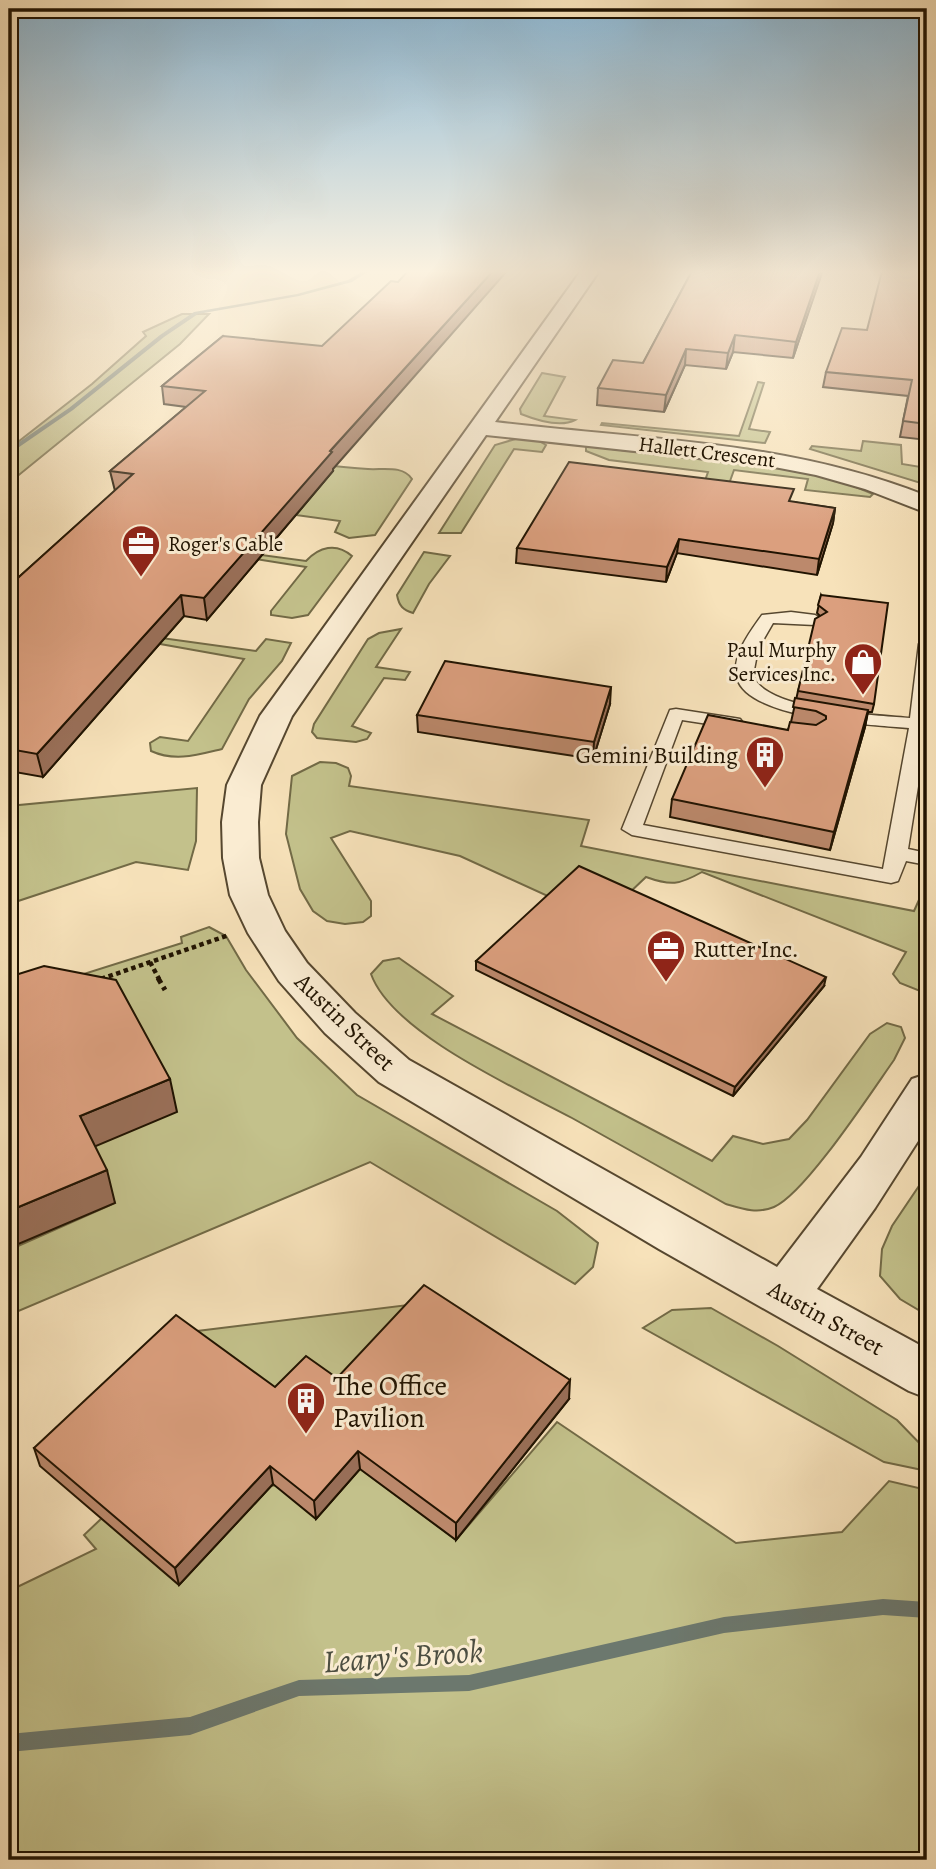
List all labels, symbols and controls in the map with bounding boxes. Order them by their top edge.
street label: Hallett Crescent [637,430,777,474]
office icon: Roger's Cable [120,523,162,578]
place label: Roger's Cable [168,530,283,558]
place label: Paul Murphy Services Inc. [726,636,837,688]
shop icon: Paul Murphy Services Inc. [842,641,884,696]
building icon: Gemini Building [744,734,786,789]
place label: Gemini Building [576,739,738,771]
office icon: Rutter Inc. [645,928,687,983]
place label: Rutter Inc. [693,933,799,965]
street label: Austin Street [287,965,402,1078]
street label: Austin Street [761,1273,890,1363]
place label: The Office Pavilion [333,1367,447,1437]
building icon: The Office Pavilion [285,1380,327,1435]
water label: Leary's Brook [322,1628,484,1684]

